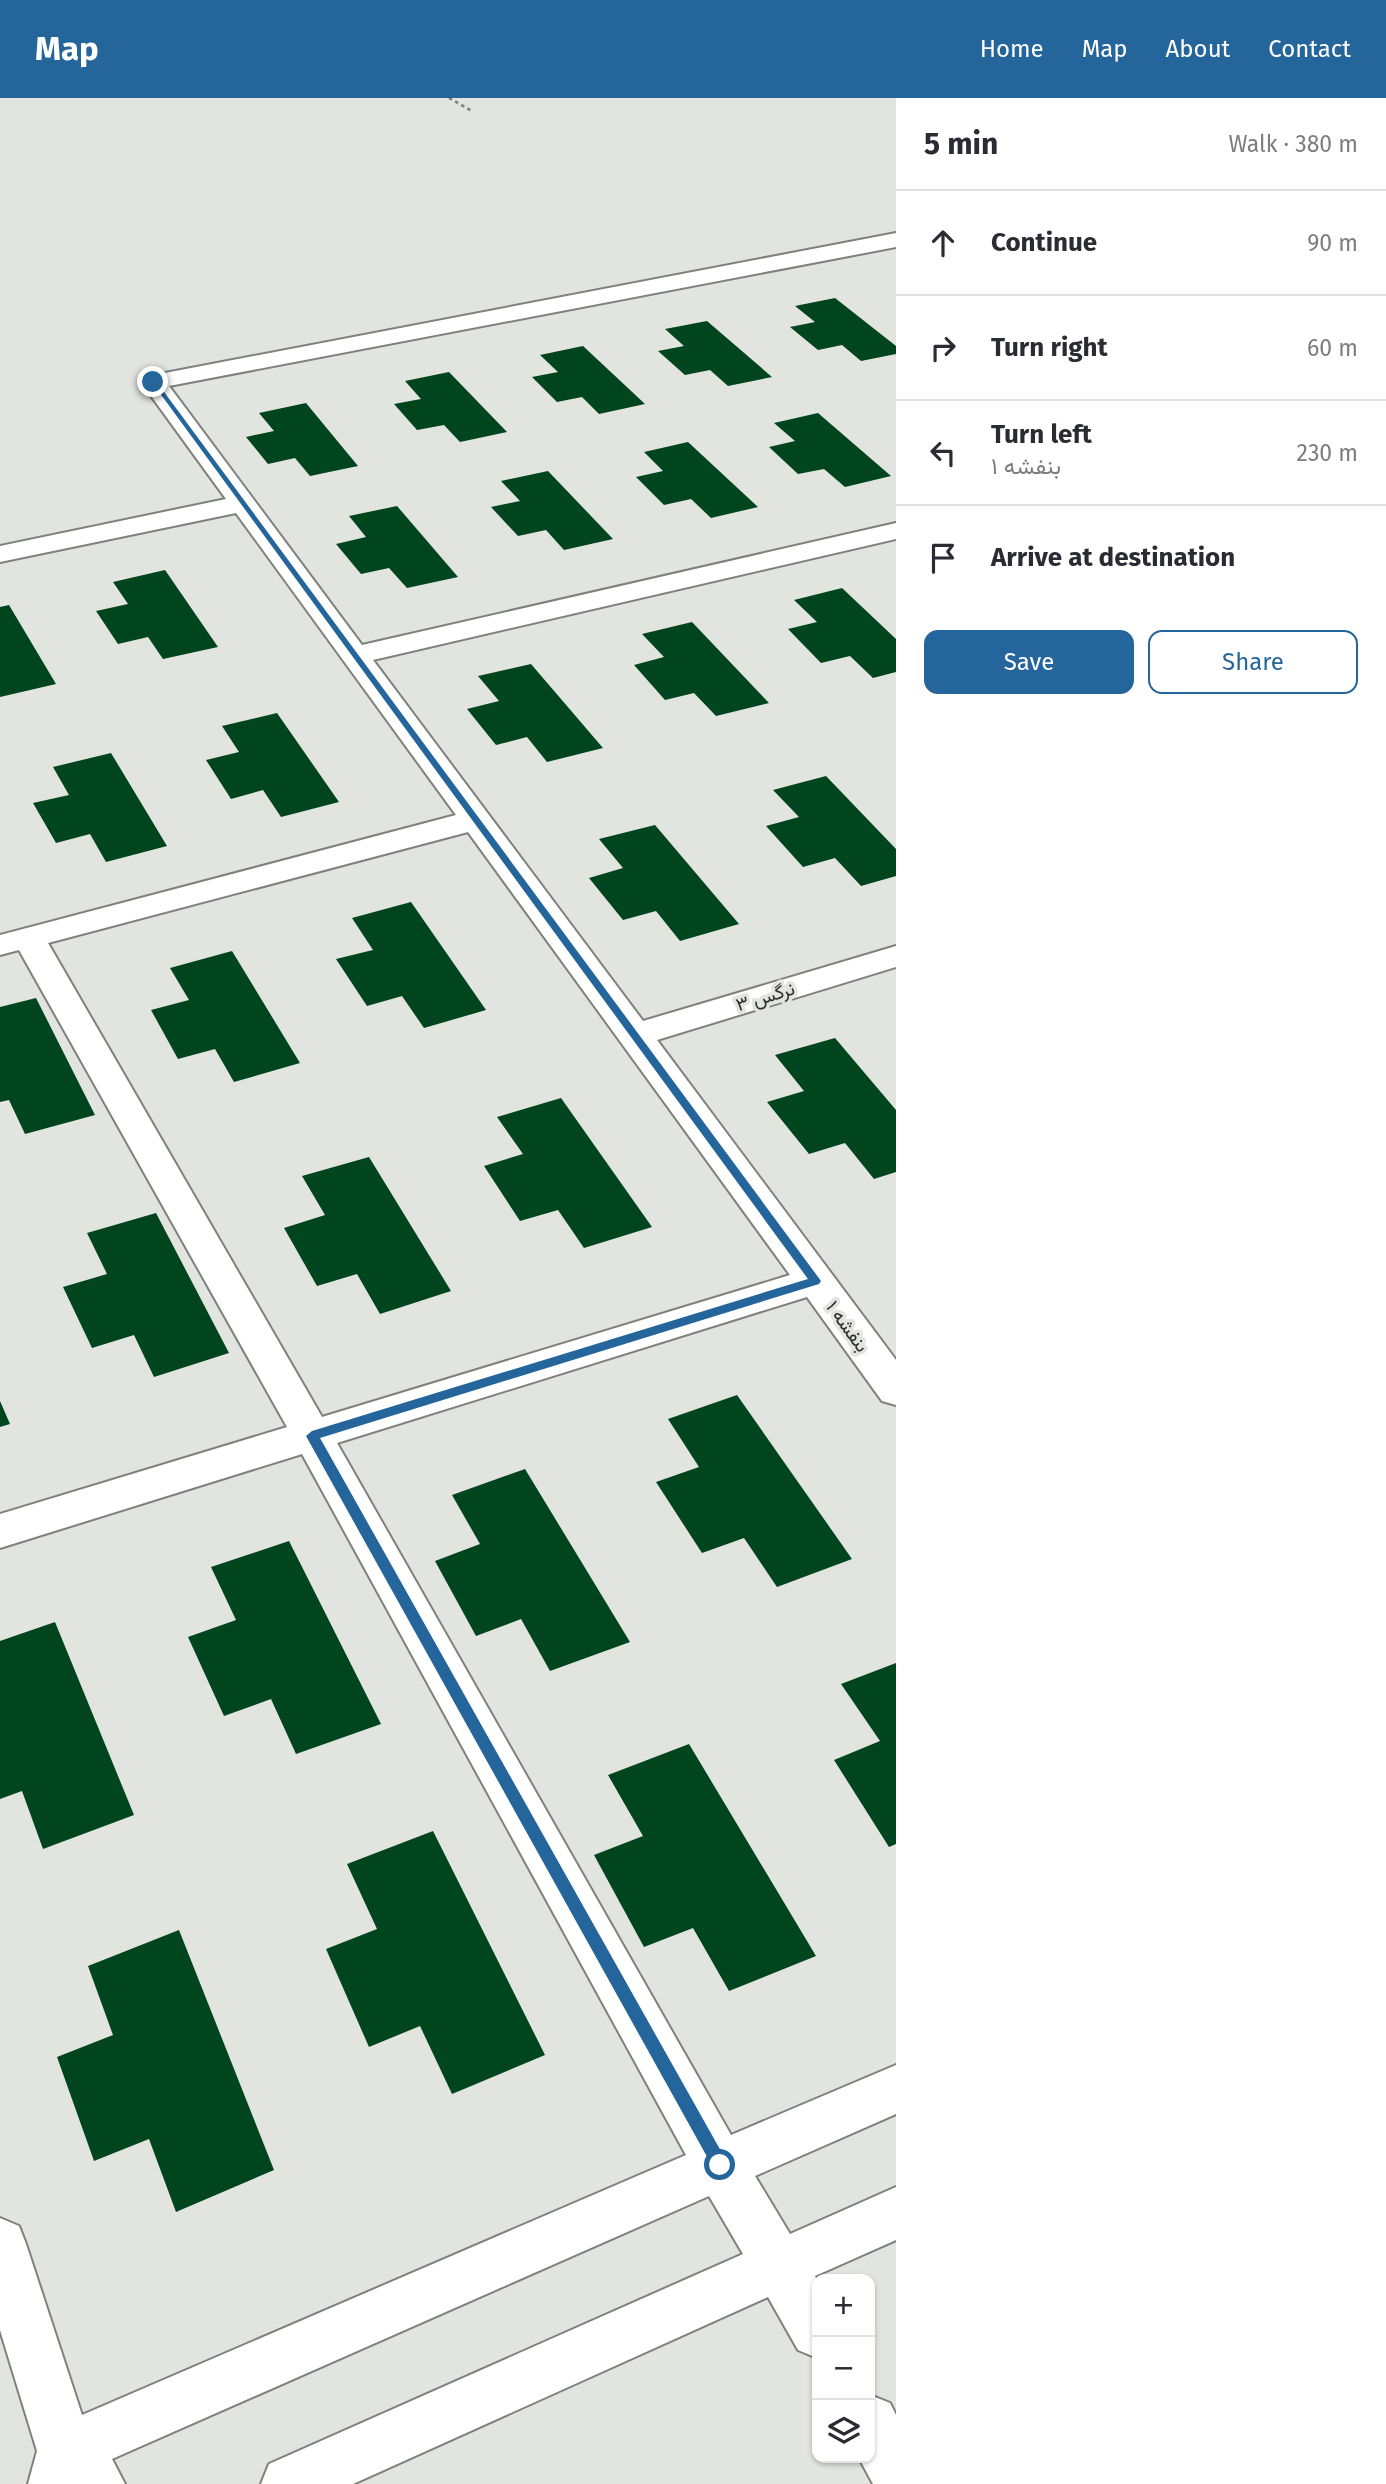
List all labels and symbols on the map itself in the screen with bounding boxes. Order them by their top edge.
route end [137,366,168,397]
street label: نرگس ۳ [733,977,797,1016]
street label: بنفشه ۱ [821,1296,874,1356]
route start [704,2149,735,2180]

